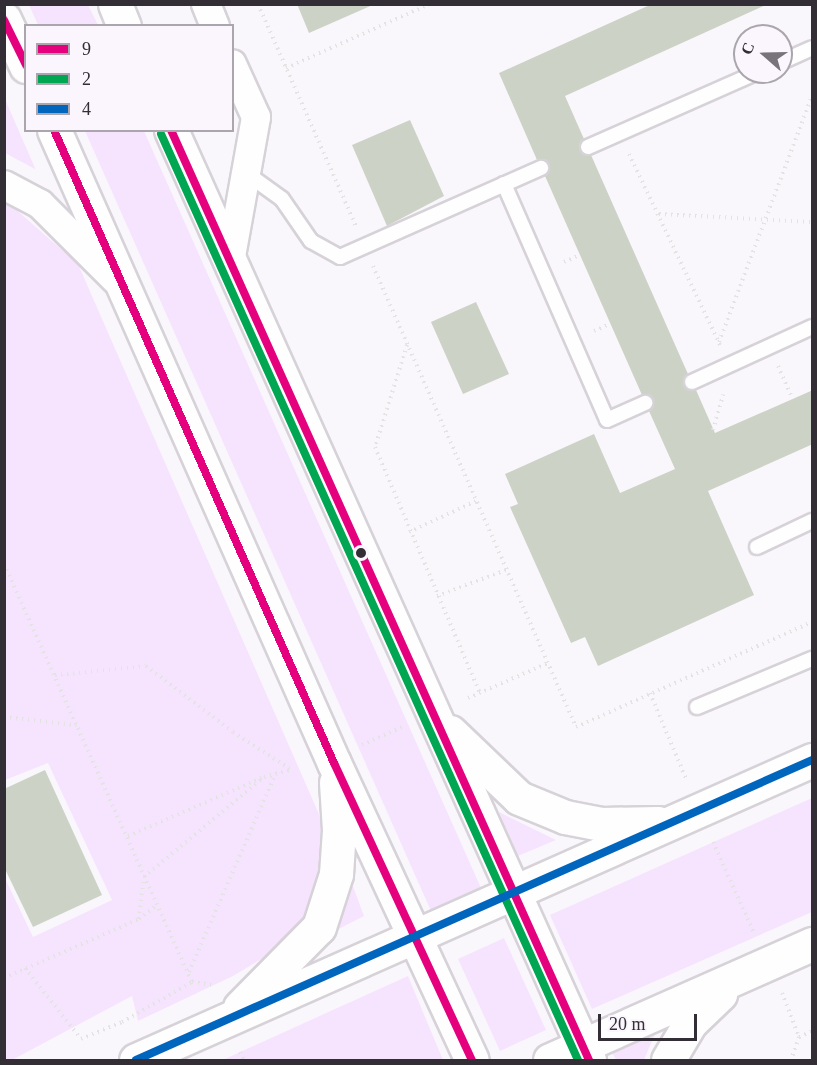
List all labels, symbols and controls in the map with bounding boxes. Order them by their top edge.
legend [24,24,234,132]
north arrow [733,24,793,84]
text: 9 [82,39,91,59]
text: С [738,40,757,57]
text: 2 [82,69,91,89]
text: 4 [82,99,91,119]
unlabelled marker [355,547,367,559]
scale bar [601,1002,700,1040]
text: 20 m [609,1014,646,1034]

